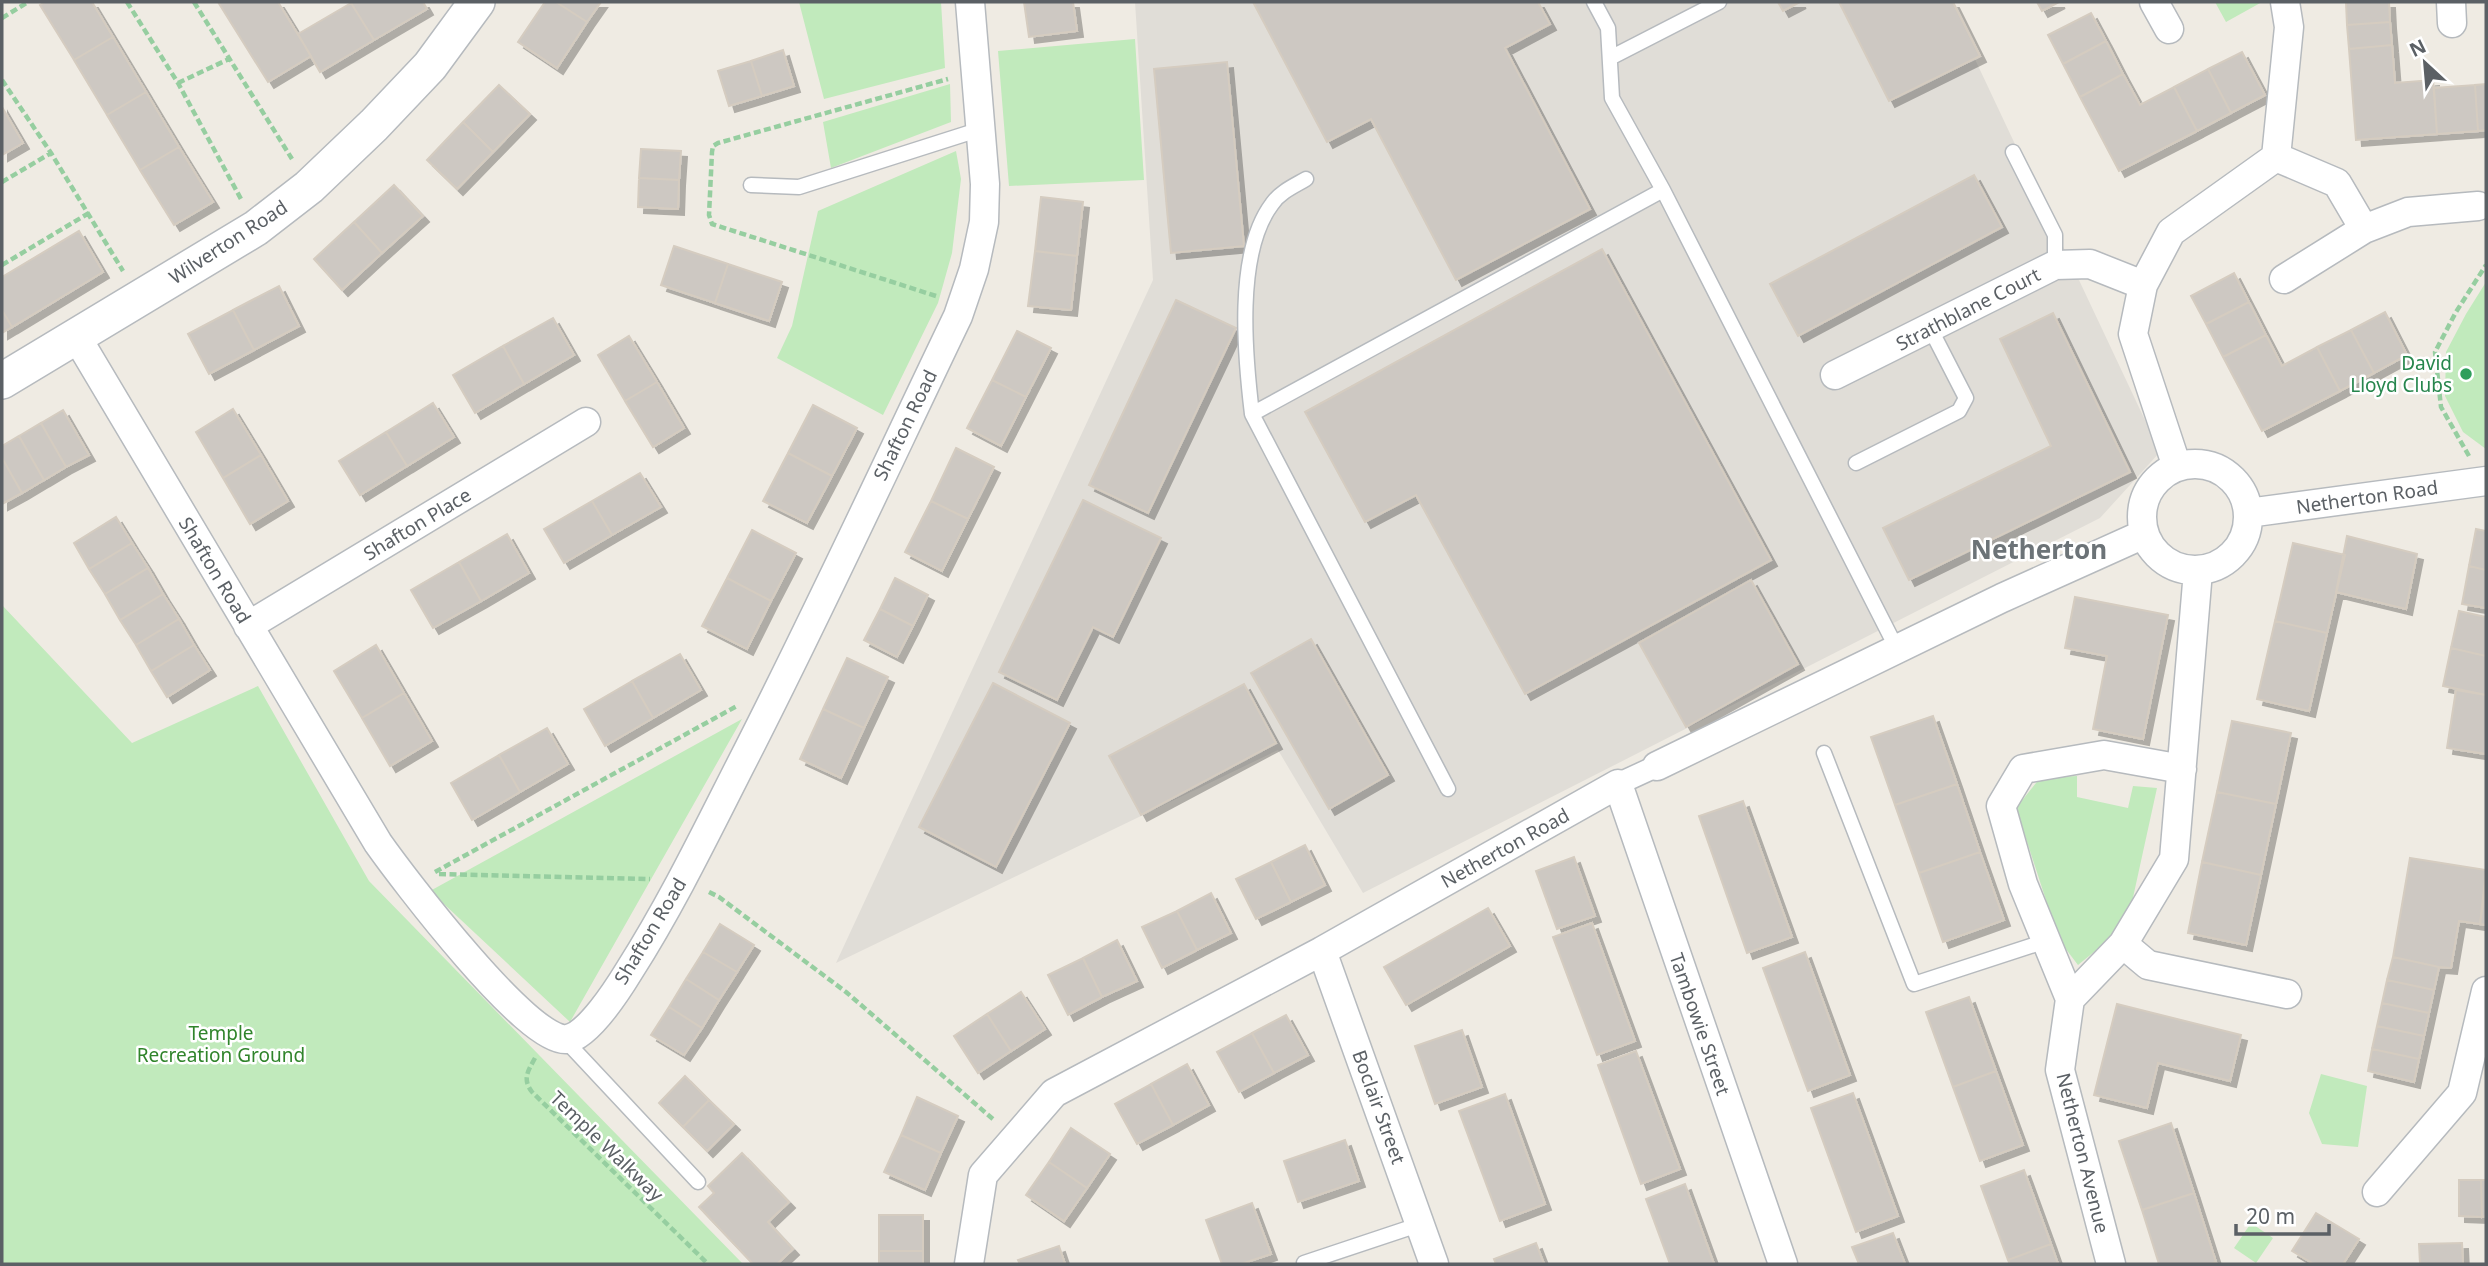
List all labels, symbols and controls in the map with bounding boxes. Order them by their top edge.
north arrow [2390,28,2460,98]
text: N [2405,33,2430,63]
street label: Wilverton Road [164,194,292,290]
street label: Strathblane Court [1891,261,2045,357]
place label: David Lloyd Clubs [2350,350,2452,398]
street label: Shafton Road [867,365,943,485]
marker: David Lloyd Clubs [2458,366,2474,382]
street label: Netherton Road [2294,474,2440,520]
street label: Shafton Place [358,482,476,566]
street label: Shafton Road [173,512,257,628]
district label: Netherton [1971,531,2107,567]
street label: Netherton Road [1436,802,1574,894]
street label: Shafton Road [608,873,692,989]
street label: Tambowie Street [1663,949,1737,1099]
park label: Temple Recreation Ground [137,1020,305,1068]
street label: Boclair Street [1346,1047,1412,1168]
street label: Netherton Avenue [2051,1070,2115,1236]
street label: Temple Walkway [545,1085,670,1207]
scale bar [2236,1192,2329,1236]
text: 20 m [2246,1202,2295,1230]

